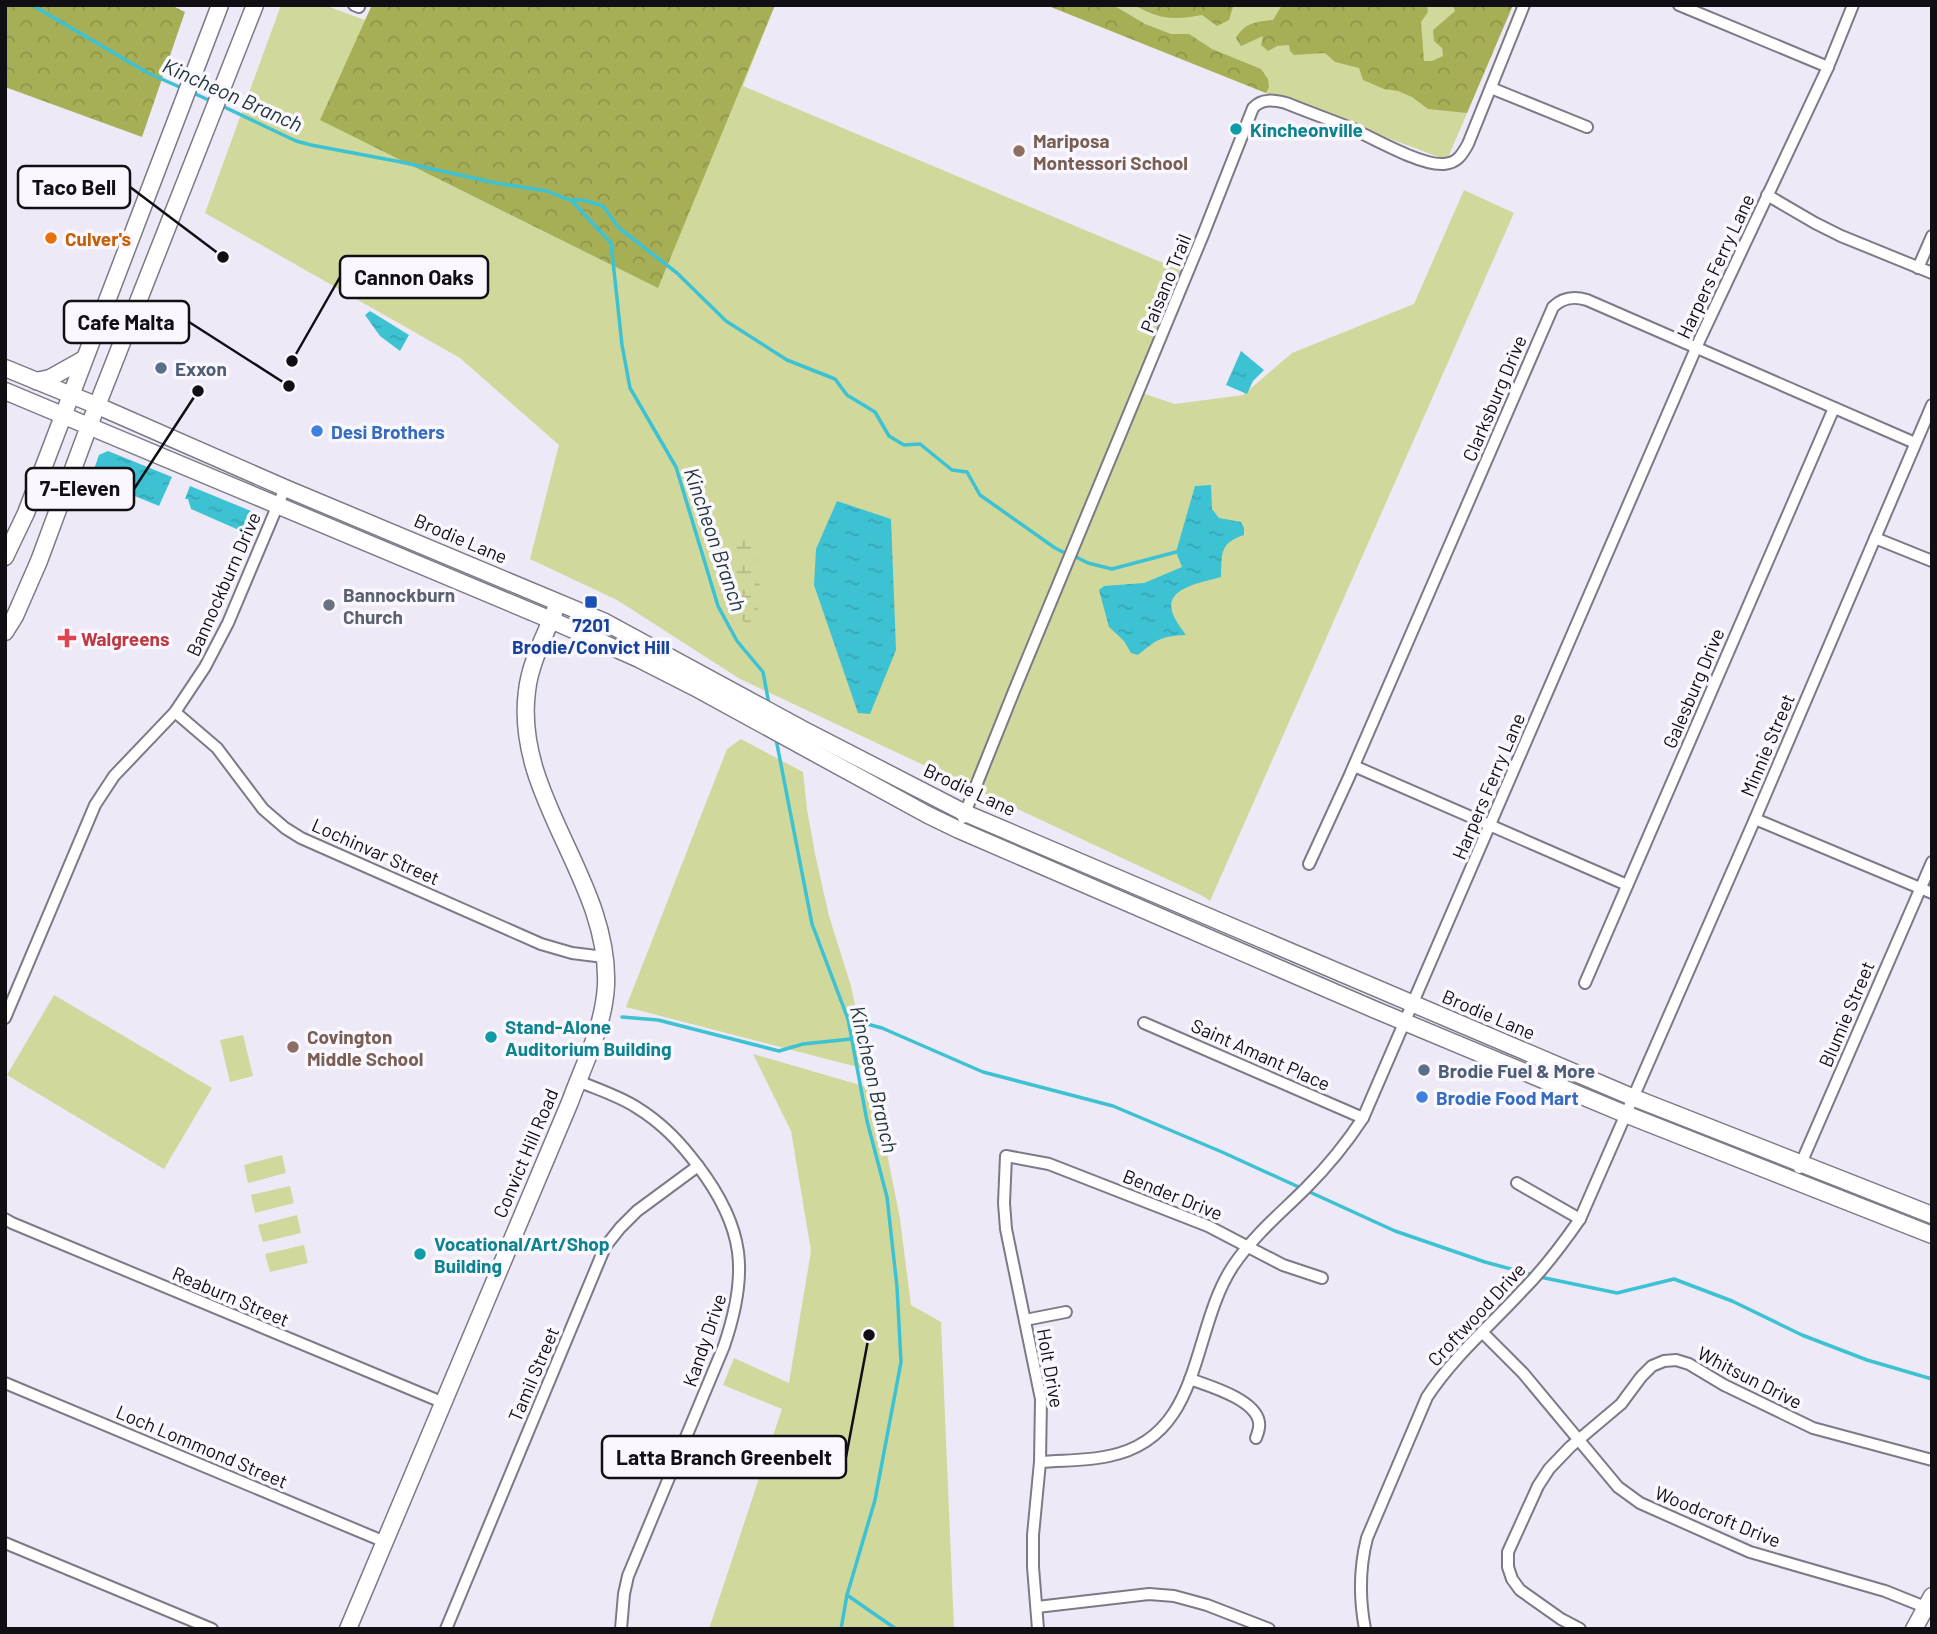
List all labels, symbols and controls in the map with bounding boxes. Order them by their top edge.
water label: Kincheon Branch [159,52,307,136]
place label: Kincheonville [1250,118,1363,141]
marker: Kincheonville [1228,121,1244,137]
place label: Mariposa Montessori School [1033,129,1188,174]
marker: Mariposa Montessori School [1011,143,1027,159]
callout: Taco Bell [18,166,130,208]
text: Taco Bell [32,174,116,199]
street label: Harpers Ferry Lane [1671,190,1759,342]
place label: Culver's [65,227,131,250]
marker: Culver's [43,230,59,246]
street label: Paisano Trail [1135,230,1195,336]
callout: Cannon Oaks [340,256,488,298]
text: Cannon Oaks [354,264,474,289]
callout: Cafe Malta [64,301,189,343]
text: Cafe Malta [78,309,175,334]
street label: Clarksburg Drive [1457,332,1531,464]
place label: Exxon [175,357,227,380]
marker: Exxon [153,360,169,376]
place label: Desi Brothers [331,420,445,443]
marker: Desi Brothers [309,423,325,439]
water label: Kincheon Branch [680,464,752,614]
callout: 7-Eleven [26,468,134,510]
text: 7-Eleven [40,475,120,500]
street label: Bannockburn Drive [181,508,265,660]
street label: Brodie Lane [411,508,511,568]
place label: Bannockburn Church [343,583,455,628]
marker: 7201 Brodie/Convict Hill [583,594,599,610]
marker: Bannockburn Church [321,597,337,613]
place label: 7201 Brodie/Convict Hill [512,613,670,658]
street label: Galesburg Drive [1657,624,1729,752]
place label: Walgreens [81,627,169,650]
marker: Walgreens [59,630,75,646]
street label: Minnie Street [1735,690,1799,800]
street label: Harpers Ferry Lane [1447,709,1529,863]
street label: Brodie Lane [920,758,1020,820]
street label: Lochinvar Street [309,813,443,889]
street label: Blumie Street [1813,958,1879,1070]
street label: Brodie Lane [1439,984,1539,1044]
water label: Kincheon Branch [846,1003,904,1155]
street label: Saint Amant Place [1188,1013,1334,1095]
place label: Stand-Alone Auditorium Building [505,1015,672,1060]
place label: Covington Middle School [307,1025,423,1070]
marker: Stand-Alone Auditorium Building [483,1029,499,1045]
marker: Covington Middle School [285,1039,301,1055]
place label: Brodie Fuel & More [1438,1059,1595,1082]
marker: Brodie Fuel & More [1416,1062,1432,1078]
street label: Convict Hill Road [487,1085,563,1221]
place label: Brodie Food Mart [1436,1086,1579,1109]
marker: Brodie Food Mart [1414,1089,1430,1105]
street label: Bender Drive [1120,1164,1226,1224]
place label: Vocational/Art/Shop Building [434,1232,610,1277]
marker: Vocational/Art/Shop Building [412,1246,428,1262]
street label: Croftwood Drive [1422,1258,1530,1370]
street label: Reaburn Street [169,1261,293,1331]
street label: Kandy Drive [677,1291,731,1389]
street label: Tamil Street [503,1323,563,1425]
street label: Holt Drive [1033,1327,1069,1409]
street label: Whitsun Drive [1694,1341,1806,1413]
street label: Loch Lommond Street [113,1399,291,1493]
callout: Latta Branch Greenbelt [602,1436,846,1478]
text: Latta Branch Greenbelt [616,1444,832,1469]
street label: Woodcroft Drive [1652,1480,1784,1552]

